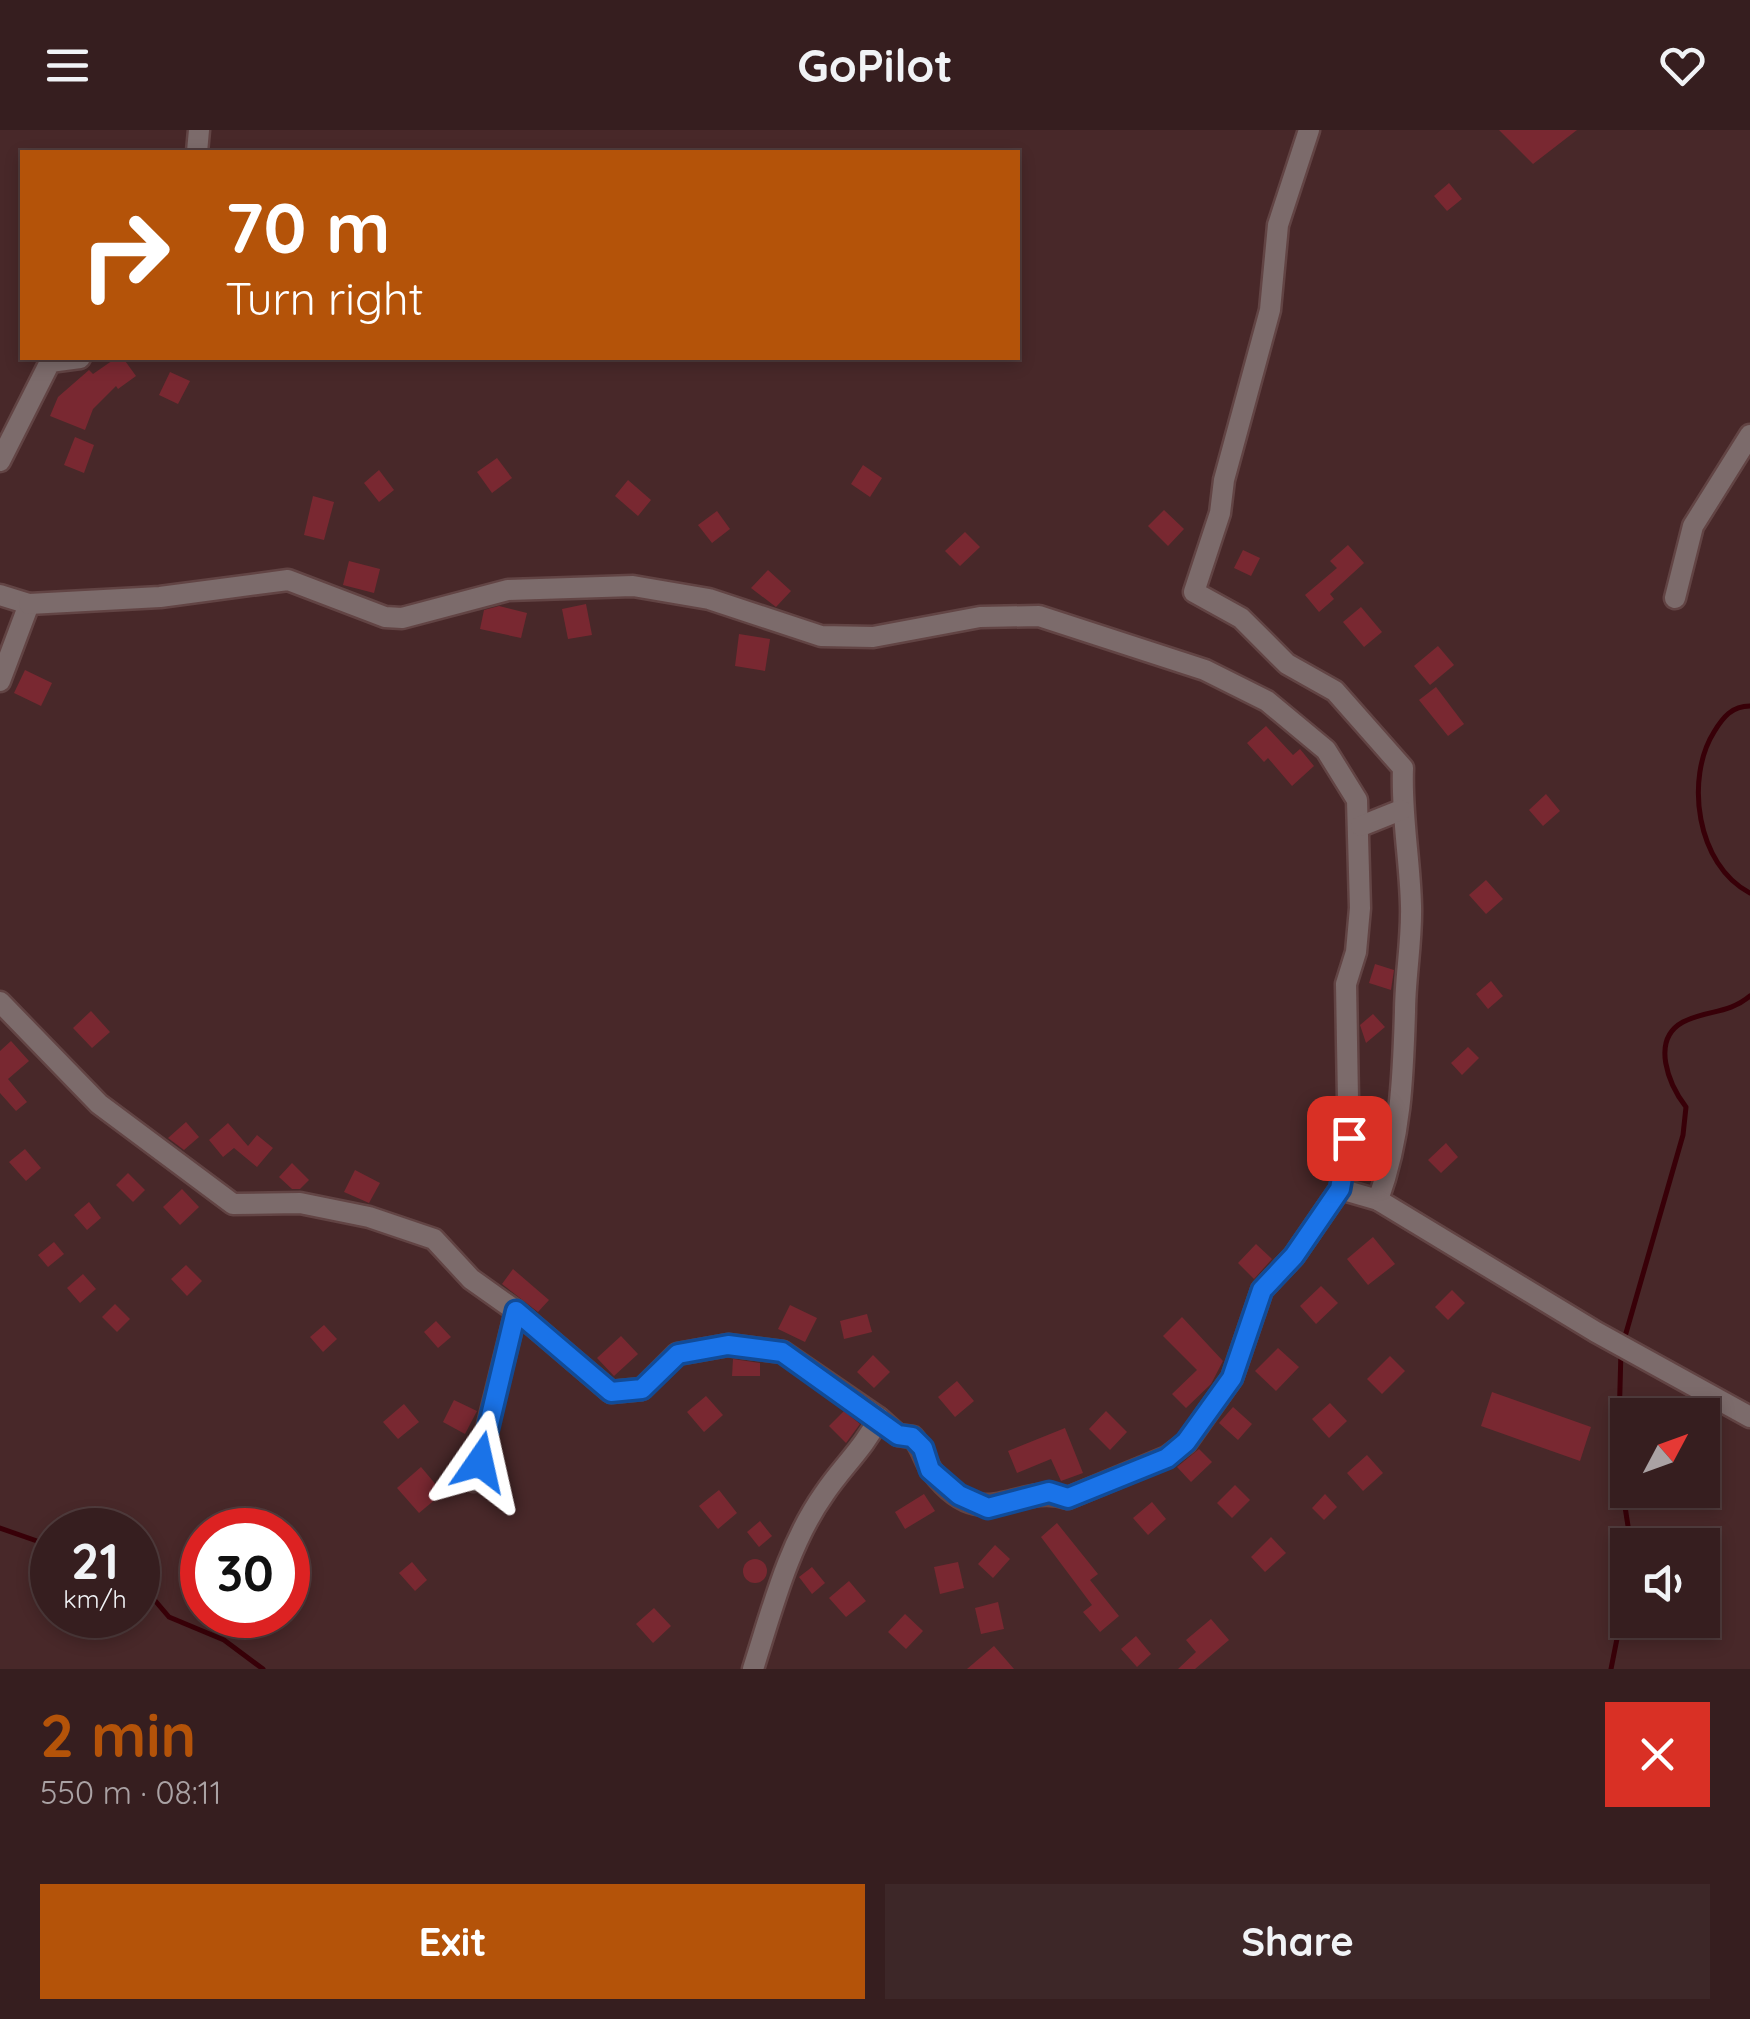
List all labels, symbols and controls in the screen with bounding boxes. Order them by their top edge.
text: GoPilot [797,37,953,93]
icon: menu [40,38,95,93]
icon: heart [1655,38,1710,93]
text: 70 m [225,183,391,271]
icon: right [60,190,190,320]
text: Turn right [225,270,424,326]
pin [1307,1096,1392,1181]
icon: arrive [1322,1111,1377,1166]
north arrow [1610,1398,1720,1508]
map controls [1610,1398,1720,1638]
position arrow [428,1410,532,1514]
speed limit sign: 30 [180,1508,310,1638]
button: sound [1610,1528,1720,1638]
text: 21 [71,1529,119,1592]
text: km/h [63,1583,127,1614]
text: 2 min [40,1697,196,1772]
button: close [1605,1702,1710,1807]
text: 550 m · 08:11 [40,1772,222,1812]
button: Exit [40,1884,865,1999]
button: Share [885,1884,1710,1999]

